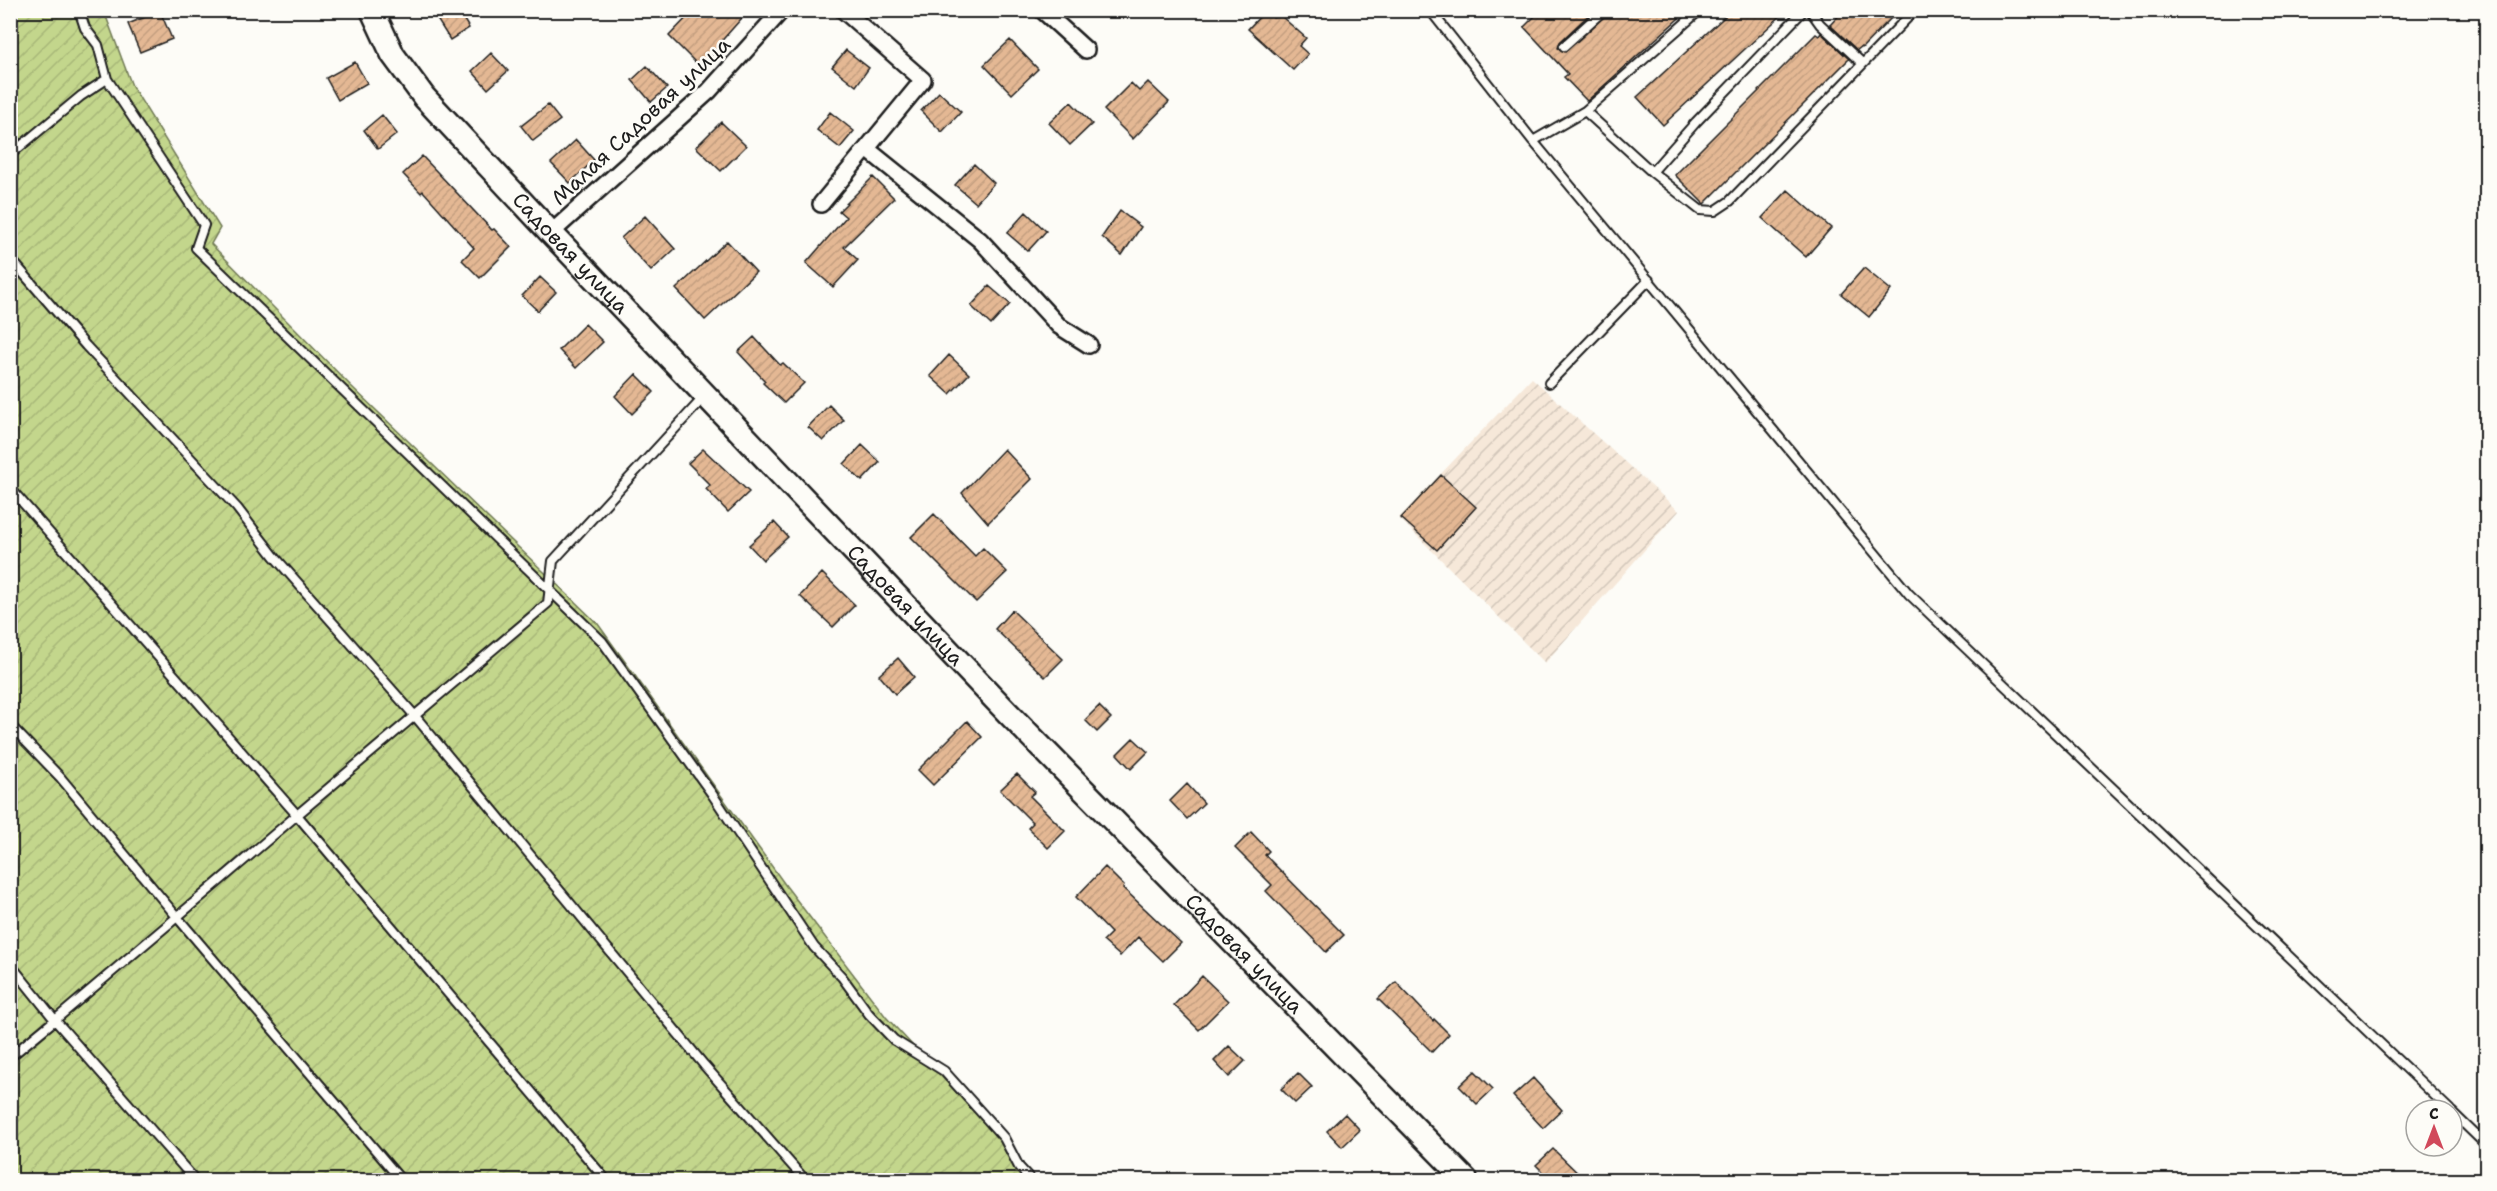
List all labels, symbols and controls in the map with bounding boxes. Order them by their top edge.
street label: Малая Садовая улица [546,31,736,211]
street label: Садовая улица [506,186,635,320]
street label: Садовая улица [841,538,970,672]
street label: Садовая улица [1179,888,1309,1020]
north arrow [2404,1098,2464,1158]
text: С [2429,1103,2439,1124]

